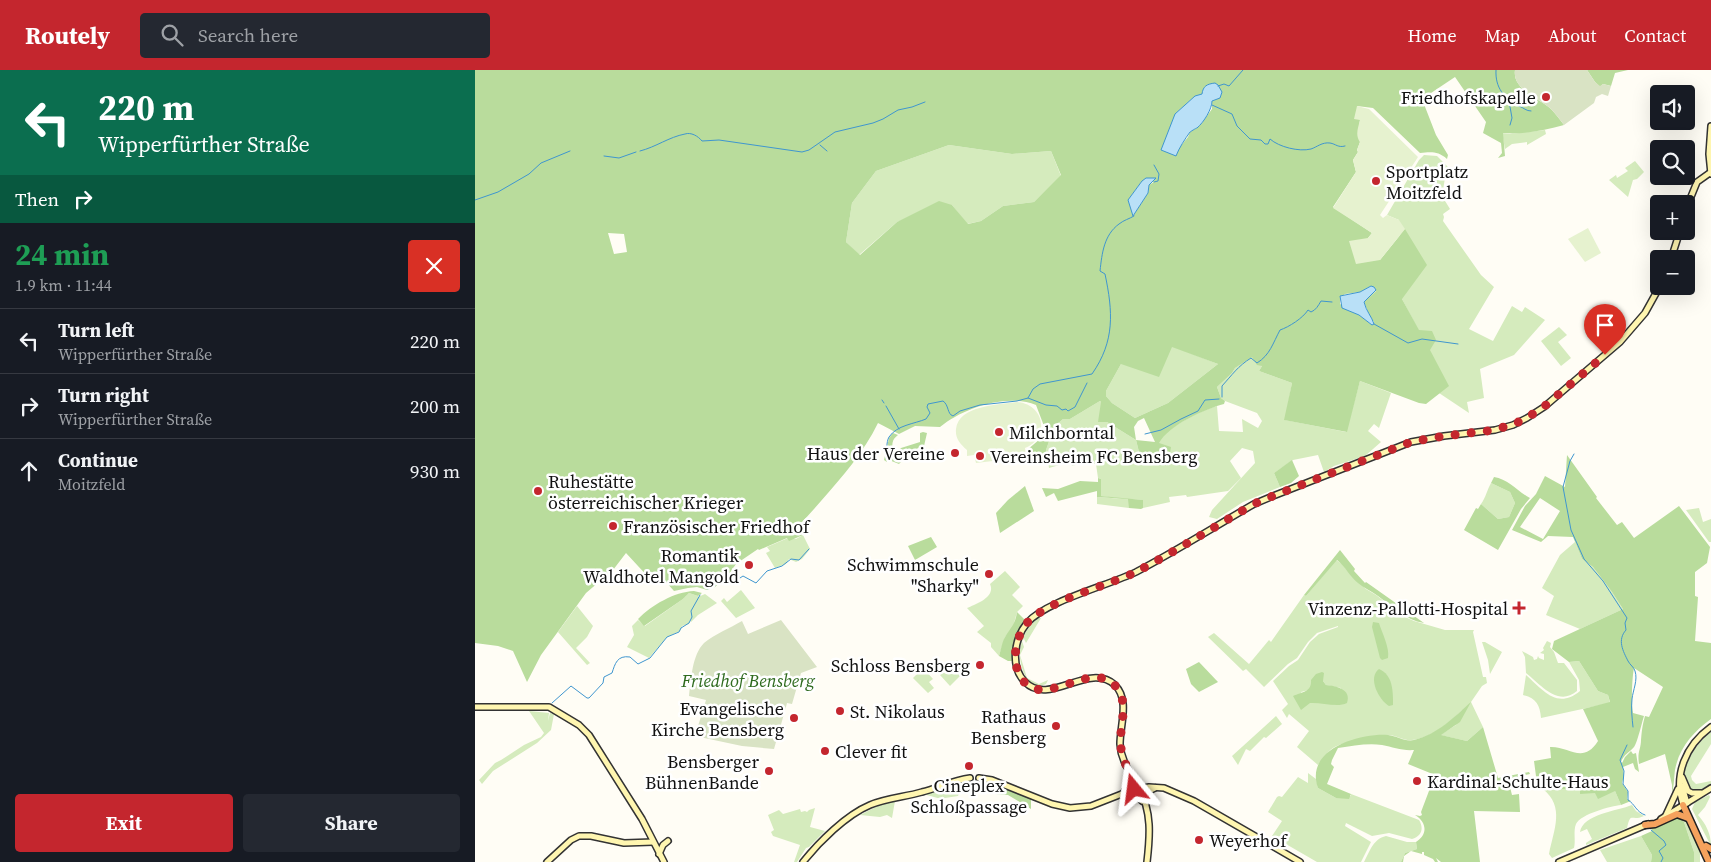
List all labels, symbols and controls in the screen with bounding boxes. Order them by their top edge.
search box [140,13,490,58]
text: Routely [25,19,110,52]
icon: search [158,21,186,49]
text: Search here [198,22,298,48]
text: Home [1408,23,1457,48]
text: Map [1485,23,1520,48]
text: About [1548,23,1596,48]
text: Contact [1624,23,1686,48]
text: 220 m [98,84,194,132]
place label: Friedhofskapelle [1401,85,1536,110]
map controls [1650,85,1695,295]
button: sound [1650,85,1695,130]
icon: left [15,90,80,155]
marker: Friedhofskapelle [1540,91,1552,103]
text: Wipperfürther Straße [98,129,310,159]
button: search [1650,140,1695,185]
place label: Sportplatz Moitzfeld [1386,159,1468,205]
marker: Sportplatz Moitzfeld [1370,175,1382,187]
icon: right [69,185,97,213]
text: Then [15,186,59,212]
button: + [1650,195,1695,240]
text: 24 min [15,234,109,275]
button: close [408,240,460,292]
button: − [1650,250,1695,295]
text: 1.9 km · 11:44 [15,274,112,296]
pin [1584,304,1626,355]
icon: arrive [1591,311,1619,339]
text: Turn left [58,317,134,343]
icon: left [15,327,43,355]
text: 220 m [410,328,460,354]
text: Wipperfürther Straße [58,343,212,365]
text: Turn right [58,382,149,408]
icon: right [15,392,43,420]
text: 200 m [410,393,460,419]
text: Wipperfürther Straße [58,408,212,430]
place label: Milchborntal [1009,420,1114,445]
marker: Milchborntal [993,426,1005,438]
place label: Haus der Vereine [807,441,945,466]
place label: Vereinsheim FC Bensberg [990,444,1198,469]
text: Continue [58,447,138,473]
marker: Haus der Vereine [949,447,961,459]
marker: Vereinsheim FC Bensberg [974,450,986,462]
icon: ahead [15,457,43,485]
text: 930 m [410,458,460,484]
place label: Ruhestätte österreichischer Krieger [548,469,744,515]
text: Moitzfeld [58,473,125,495]
marker: Ruhestätte österreichischer Krieger [532,485,544,497]
place label: Französischer Friedhof [623,514,811,539]
marker: Französischer Friedhof [607,520,619,532]
place label: Romantik Waldhotel Mangold [583,543,739,589]
place label: Schwimmschule "Sharky" [847,552,979,598]
marker: Romantik Waldhotel Mangold [743,559,755,571]
marker: Schwimmschule "Sharky" [983,568,995,580]
place label: Vinzenz-Pallotti-Hospital [1307,596,1508,621]
marker: Vinzenz-Pallotti-Hospital [1512,601,1526,615]
place label: Schloss Bensberg [831,653,970,678]
marker: Schloss Bensberg [974,659,986,671]
park label: Friedhof Bensberg [680,668,816,693]
place label: Evangelische Kirche Bensberg [651,696,784,742]
place label: St. Nikolaus [850,699,945,724]
place label: Rathaus Bensberg [971,704,1046,750]
marker: St. Nikolaus [834,705,846,717]
marker: Evangelische Kirche Bensberg [788,712,800,724]
marker: Rathaus Bensberg [1050,720,1062,732]
place label: Clever fit [835,739,907,764]
marker: Clever fit [819,745,831,757]
place label: Bensberger BühnenBande [645,749,759,795]
marker: Cineplex Schloßpassage [963,760,975,772]
position arrow [1107,762,1159,814]
marker: Bensberger BühnenBande [763,765,775,777]
place label: Kardinal-Schulte-Haus [1427,769,1609,794]
place label: Cineplex Schloßpassage [911,773,1027,819]
marker: Kardinal-Schulte-Haus [1411,775,1423,787]
button: Exit [15,794,233,852]
button: Share [243,794,460,852]
place label: Weyerhof [1209,828,1288,853]
marker: Weyerhof [1193,834,1205,846]

